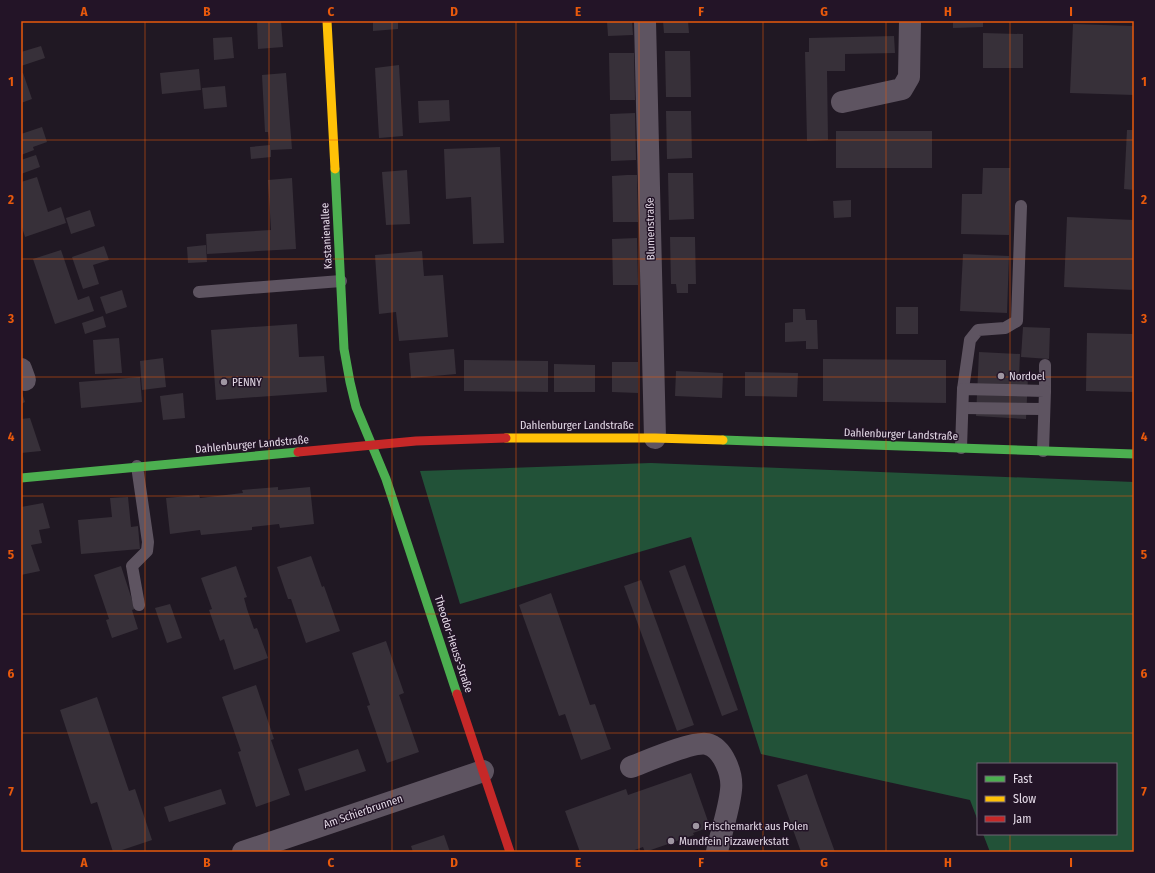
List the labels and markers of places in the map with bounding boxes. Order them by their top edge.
place label: Nordoel [1009,370,1045,383]
marker: Nordoel [996,371,1006,381]
place label: PENNY [232,376,262,389]
marker: PENNY [219,377,229,387]
place label: Frischemarkt aus Polen [704,820,808,833]
marker: Frischemarkt aus Polen [691,821,701,831]
place label: Mundfein Pizzawerkstatt [679,835,789,848]
marker: Mundfein Pizzawerkstatt [666,836,676,846]

